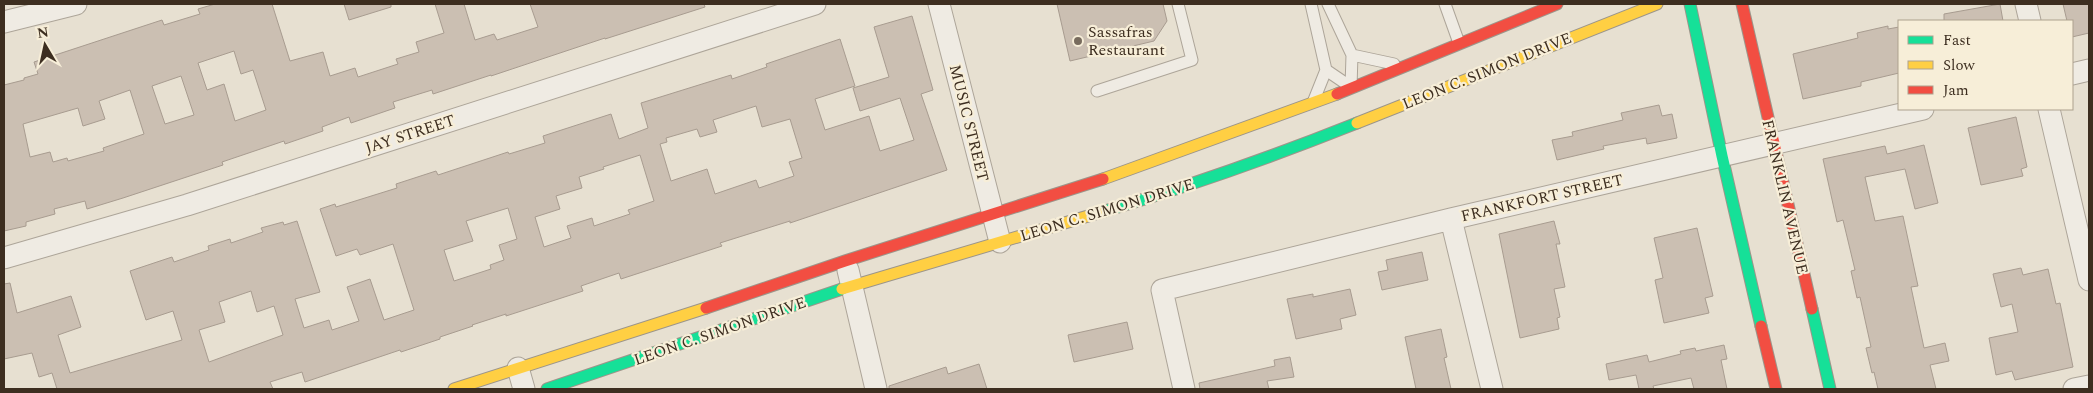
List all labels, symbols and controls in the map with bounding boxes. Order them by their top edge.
north arrow [20,20,70,70]
place label: Sassafras Restaurant [1088,20,1165,62]
legend [1898,20,2073,110]
text: N [36,21,50,44]
street label: LEON C. SIMON DRIVE [1399,26,1575,116]
text: Fast [1943,29,1971,52]
marker: Sassafras Restaurant [1072,35,1084,47]
text: Slow [1943,54,1975,77]
street label: MUSIC STREET [943,62,995,184]
text: Jam [1943,79,1969,102]
street label: JAY STREET [362,108,458,160]
street label: FRANKLIN AVENUE [1755,117,1815,277]
street label: FRANKFORT STREET [1458,168,1626,228]
street label: LEON C. SIMON DRIVE [1017,172,1197,248]
street label: LEON C. SIMON DRIVE [631,290,809,372]

